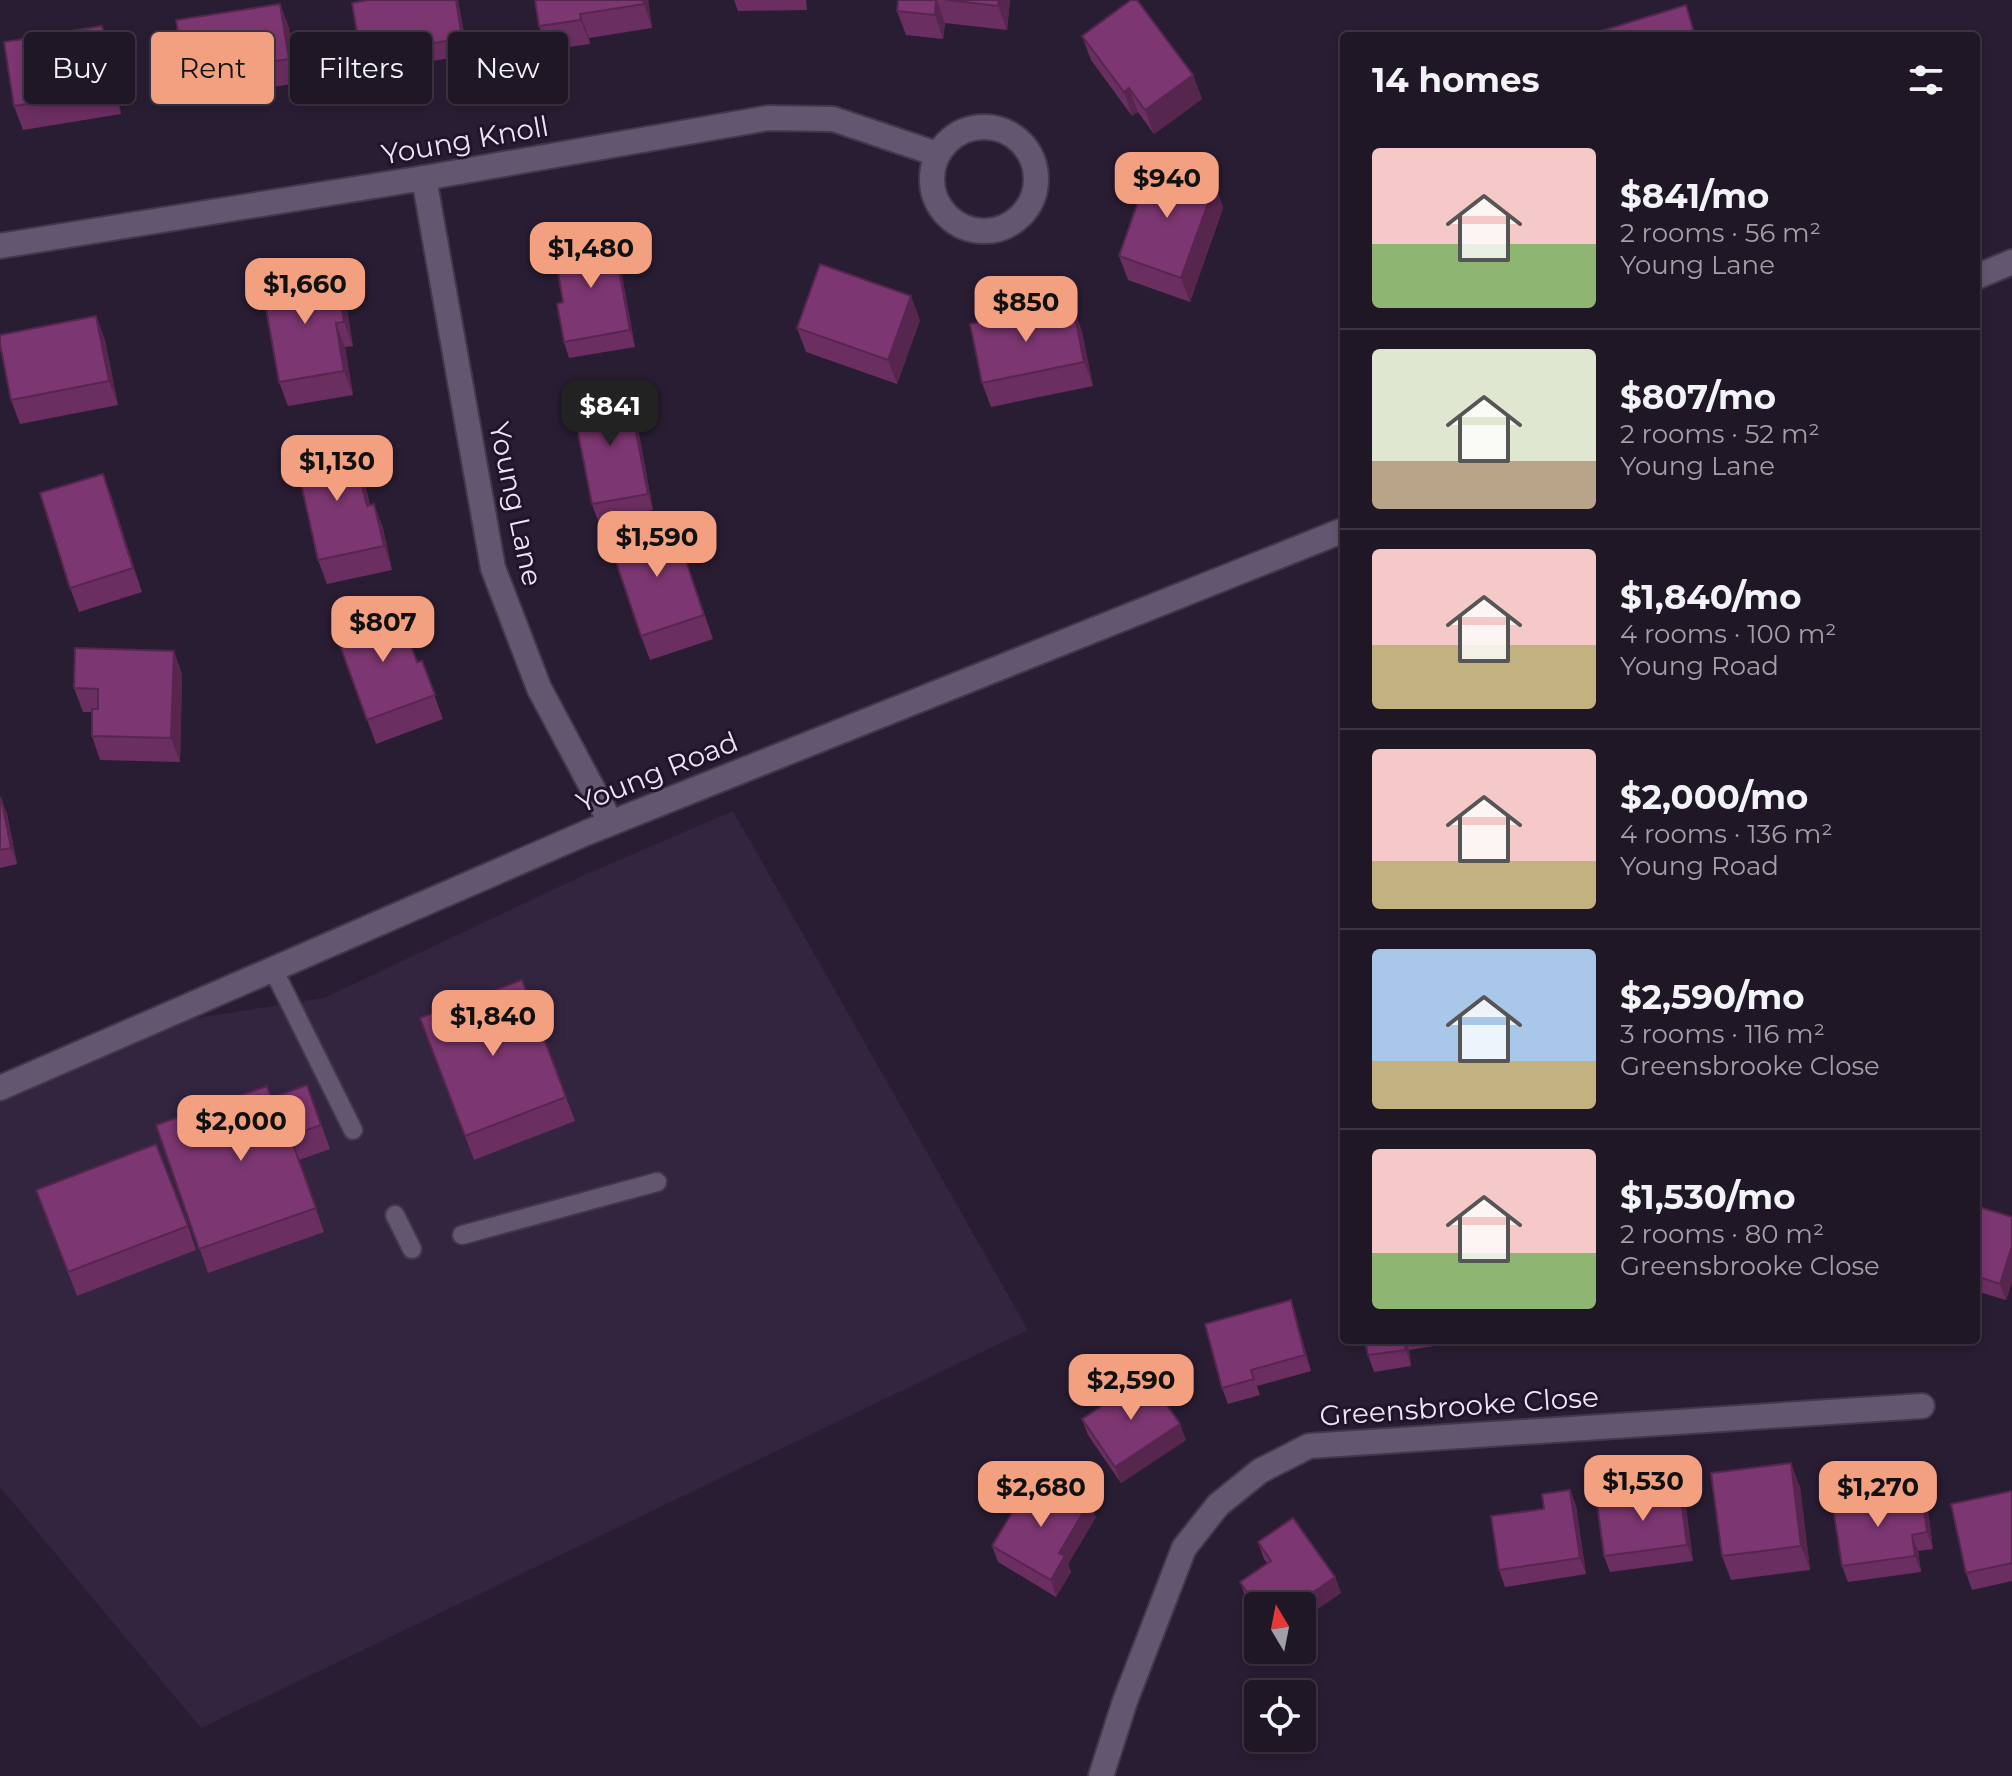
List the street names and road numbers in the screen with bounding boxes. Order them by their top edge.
street label: Young Knoll [379,109,551,171]
street label: Young Lane [482,419,550,589]
street label: Young Road [571,724,743,820]
street label: Greensbrooke Close [1318,1379,1600,1433]

